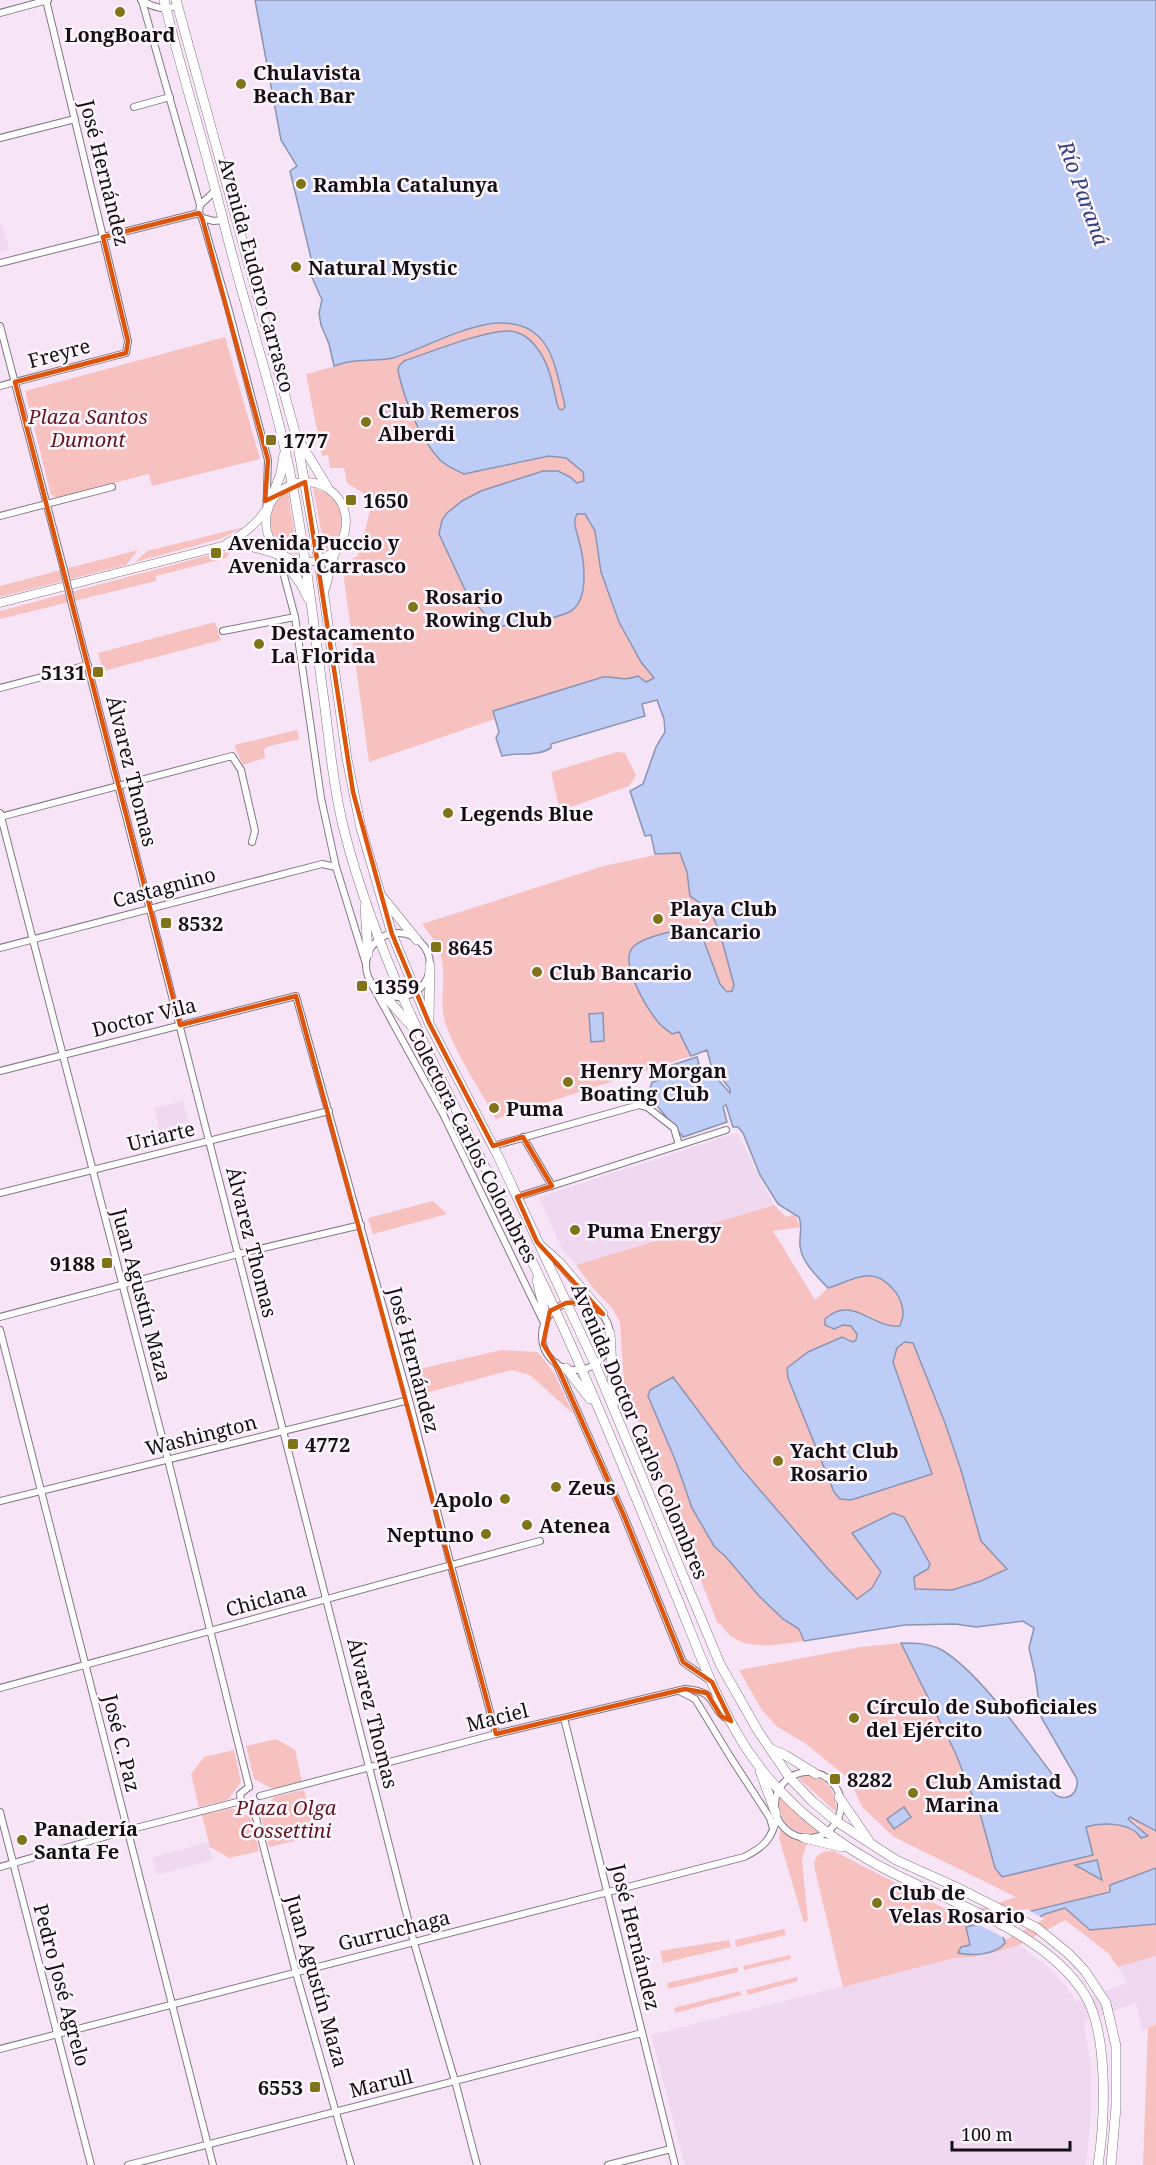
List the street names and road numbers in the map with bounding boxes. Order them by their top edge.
street label: José Hernández [74,96,136,249]
street label: Avenida Eudoro Carrasco [213,155,301,395]
street label: Freyre [25,332,93,374]
street label: Álvarez Thomas [100,693,164,849]
street label: Castagnino [110,860,218,914]
street label: Doctor Vila [89,991,199,1043]
street label: Colectora Carlos Colombres [402,1022,544,1268]
street label: Uriarte [124,1115,198,1157]
street label: Álvarez Thomas [220,1164,284,1320]
street label: Juan Agustín Maza [106,1204,178,1385]
street label: Avenida Doctor Carlos Colombres [565,1279,715,1583]
street label: José Hernández [381,1283,446,1436]
street label: Washington [142,1408,260,1462]
street label: Chiclana [222,1575,310,1623]
street label: Álvarez Thomas [341,1635,405,1791]
street label: José C. Paz [97,1690,147,1795]
street label: Maciel [463,1696,531,1738]
street label: José Hernández [605,1860,667,2013]
street label: Juan Agustín Maza [279,1891,355,2070]
street label: Pedro José Agrelo [27,1901,97,2069]
street label: Gurruchaga [335,1903,453,1957]
street label: Marull [346,2062,416,2104]

